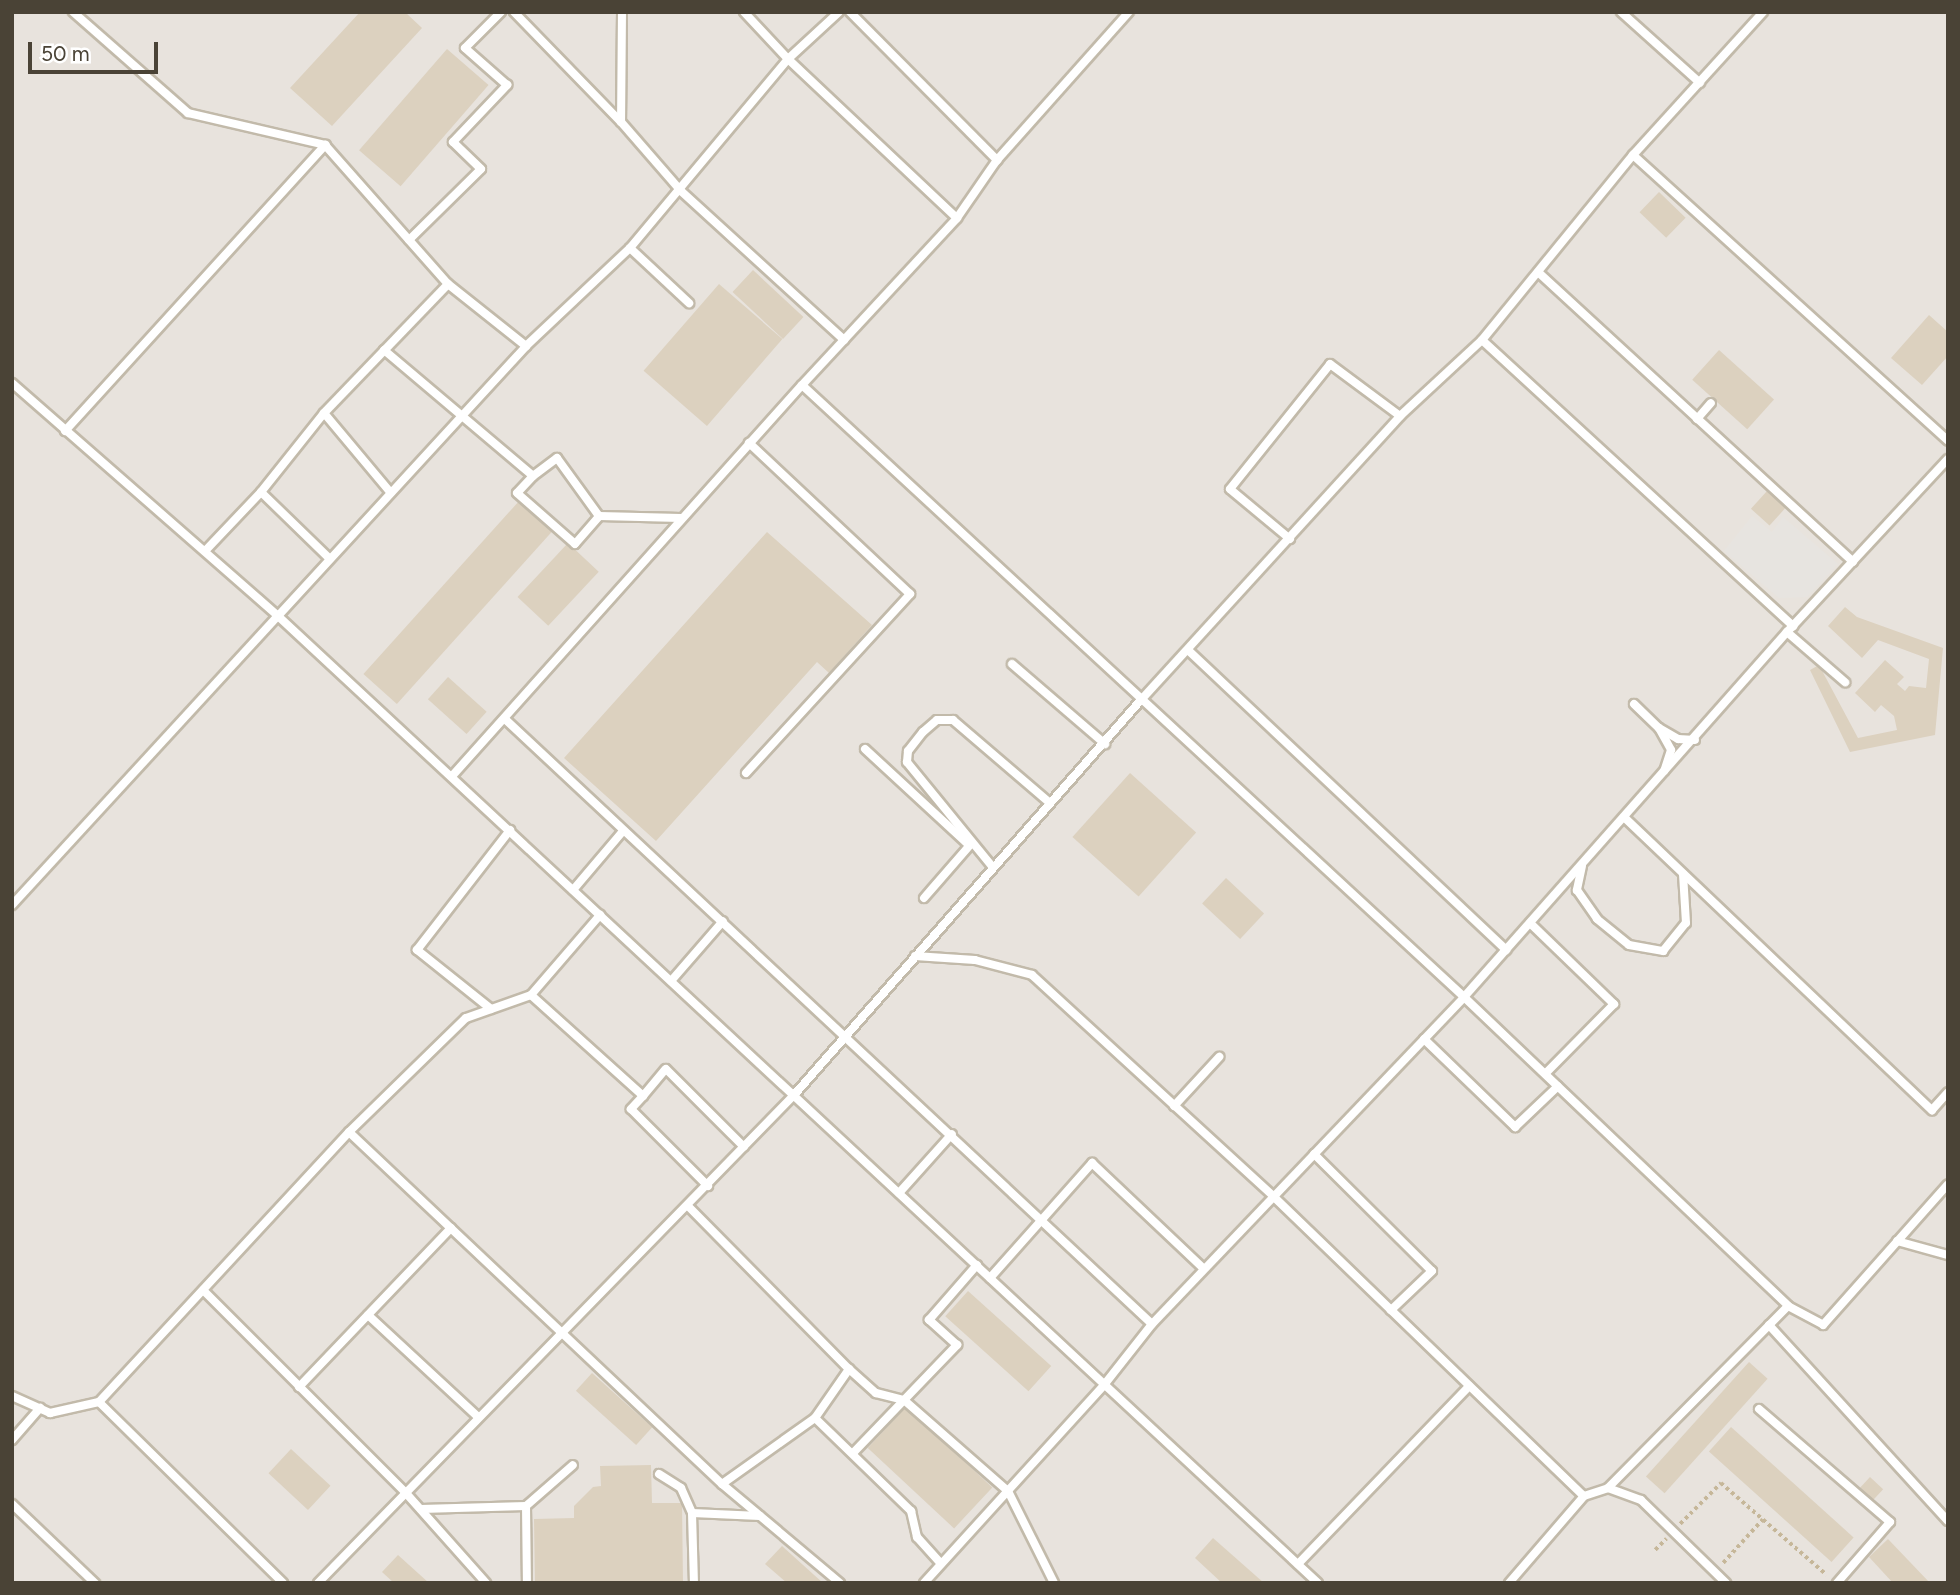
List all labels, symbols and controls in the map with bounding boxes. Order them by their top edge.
scale bar [32,28,161,72]
text: 50 m [41,41,90,66]

